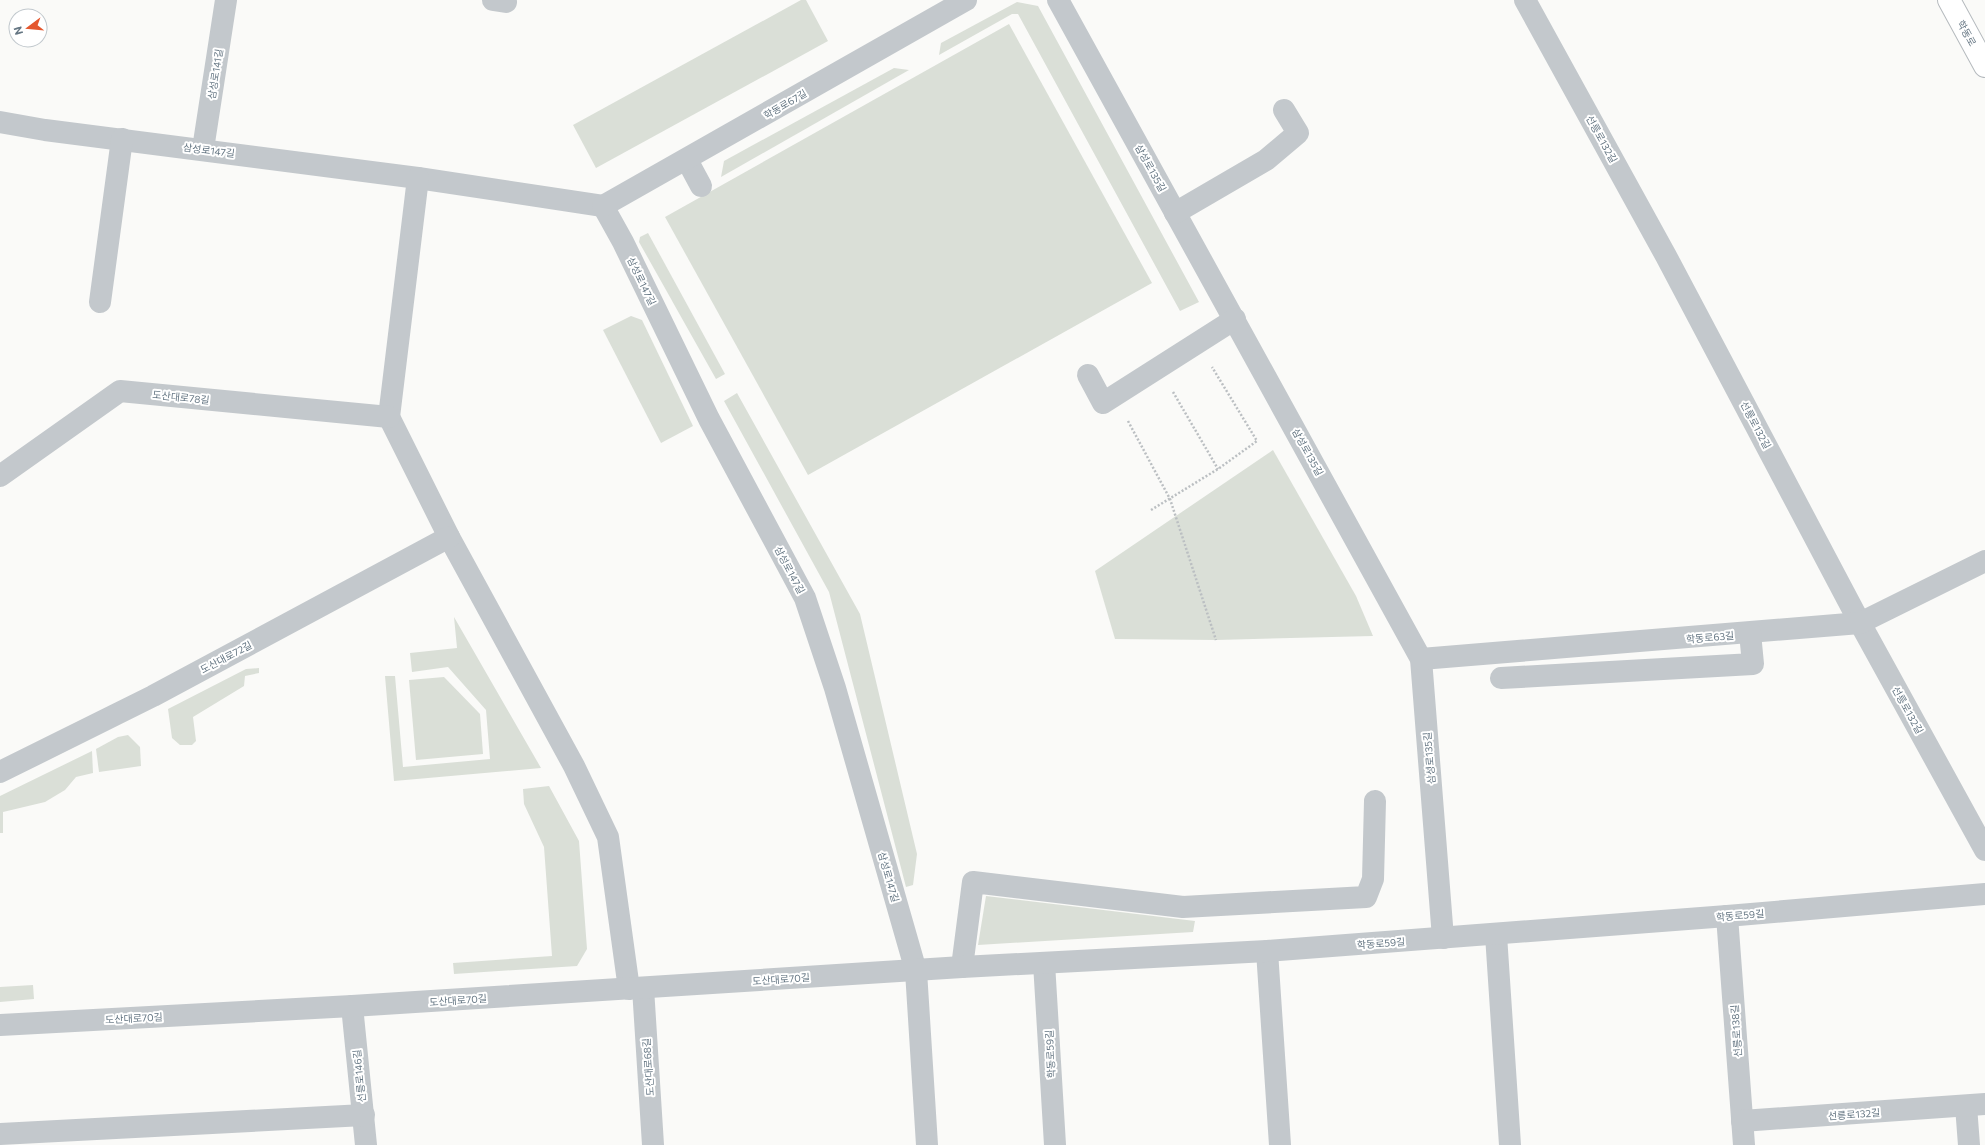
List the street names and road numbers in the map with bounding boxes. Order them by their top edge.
street label: 학동로 [1955,18,1979,48]
street label: 삼성로141길 [205,48,225,100]
street label: 학동로67길 [761,87,809,121]
street label: 선릉로132길 [1584,113,1620,165]
street label: 삼성로147길 [182,141,236,159]
street label: 삼성로135길 [1133,142,1169,194]
street label: 삼성로147길 [625,255,659,307]
street label: 도산대로78길 [152,388,210,406]
street label: 선릉로132길 [1738,399,1774,451]
street label: 삼성로135길 [1290,426,1326,478]
street label: 삼성로147길 [772,544,808,596]
street label: 학동로63길 [1685,629,1735,645]
street label: 도산대로72길 [198,638,254,676]
street label: 선릉로132길 [1890,684,1926,736]
street label: 삼성로135길 [1421,731,1437,785]
street label: 삼성로147길 [876,850,902,904]
street label: 학동로59길 [1715,907,1765,923]
street label: 학동로59길 [1356,935,1406,951]
street label: 도산대로70길 [752,971,810,987]
street label: 도산대로70길 [429,992,487,1008]
street label: 선릉로138길 [1728,1004,1744,1058]
street label: 도산대로70길 [105,1010,163,1026]
street label: 학동로59길 [1043,1029,1057,1079]
street label: 도산대로68길 [640,1038,656,1096]
street label: 선릉로146길 [350,1049,368,1103]
street label: 선릉로132길 [1827,1106,1881,1122]

